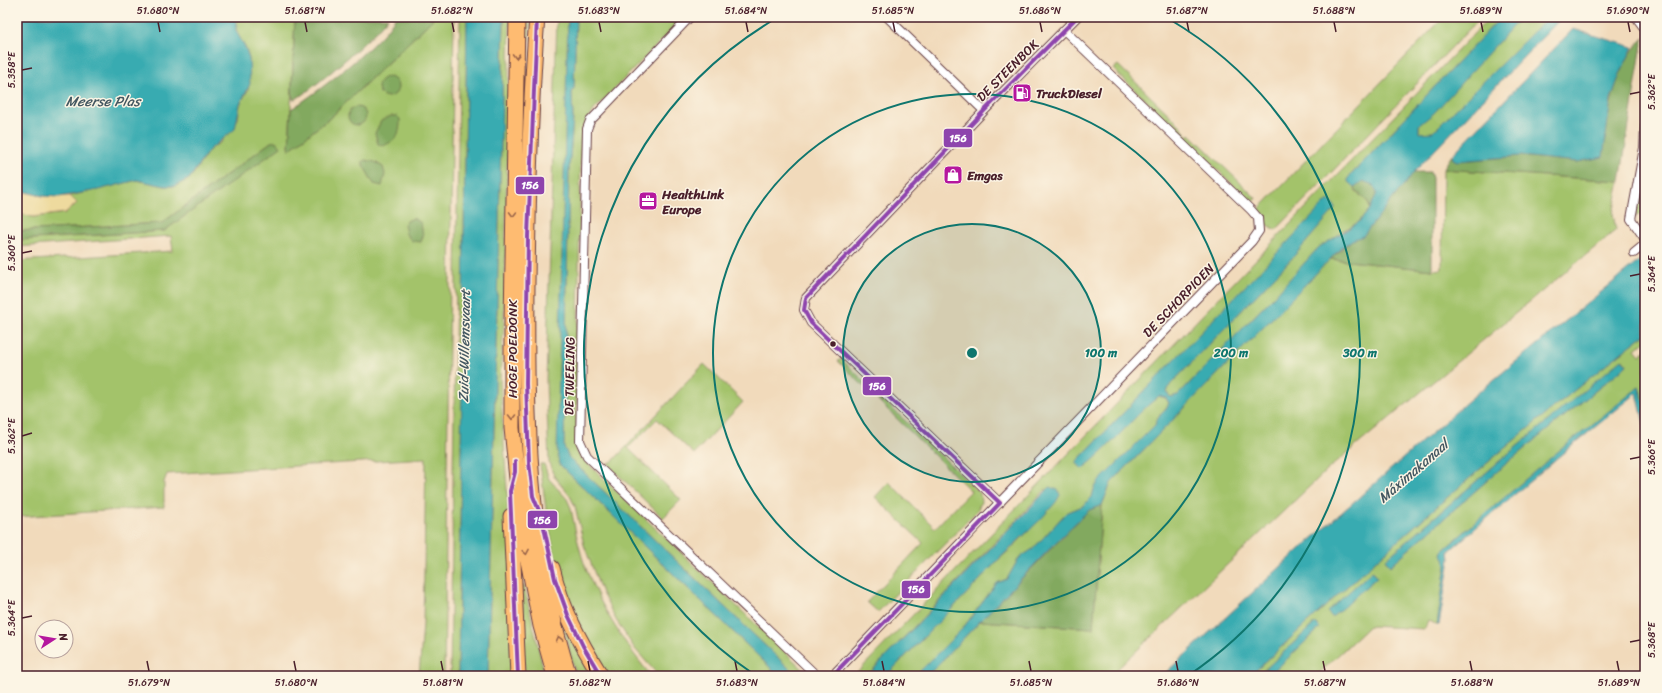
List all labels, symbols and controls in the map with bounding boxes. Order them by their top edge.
text: 51.680°N [137,2,179,20]
text: 51.681°N [285,2,325,20]
text: 51.682°N [431,2,473,20]
text: 51.683°N [578,2,620,20]
text: 51.684°N [725,2,767,20]
text: 51.685°N [872,2,914,20]
text: 51.686°N [1019,2,1061,20]
text: 51.687°N [1166,2,1208,20]
text: 51.688°N [1313,2,1355,20]
text: 51.689°N [1460,2,1502,20]
text: 51.690°N [1607,2,1649,20]
street label: DE STEENBOK [971,33,1044,107]
text: 5.358°E [3,50,21,88]
one-way arrow [512,53,520,59]
text: 5.362°E [1643,73,1661,110]
fuel station icon: TruckDiesel [1011,82,1033,104]
place label: TruckDiesel [1036,82,1103,105]
water label: Meerse Plas [66,89,143,114]
line badge: 156 [943,128,973,148]
text: 156 [949,129,967,148]
shop icon: Emgas [942,164,964,186]
place label: Emgas [967,164,1003,187]
line badge: 156 [515,176,545,195]
text: 156 [521,176,539,195]
place label: HealthLink Europe [661,183,725,221]
office icon: HealthLink Europe [637,190,659,212]
one-way arrow [509,211,517,217]
text: 5.360°E [3,233,21,271]
text: 5.364°E [1643,254,1661,292]
street label: DE SCHORPIOEN [1137,258,1220,343]
water label: Zuid-Willemsvaart [451,288,478,402]
street label: HOGE POELDONK [501,299,524,398]
street label: DE TWEELING [557,337,582,415]
unlabelled marker [828,339,838,349]
text: 100 m [1085,342,1118,364]
text: 200 m [1213,342,1249,364]
text: 300 m [1342,342,1378,364]
centre of rings [965,346,979,360]
line badge: 156 [862,376,892,396]
text: 156 [868,377,886,396]
one-way arrow [508,414,516,420]
text: 5.362°E [3,417,21,454]
water label: Máximakanaal [1372,431,1457,509]
text: 5.366°E [1643,438,1661,475]
line badge: 156 [527,510,558,529]
text: 156 [533,511,551,530]
one-way arrow [521,549,530,555]
line badge: 156 [901,580,931,599]
text: 156 [907,580,925,599]
text: 5.364°E [3,598,21,636]
north arrow [34,619,74,659]
text: 5.368°E [1643,620,1661,658]
text: N [53,630,73,643]
one-way arrow [555,635,563,642]
text: 51.679°N [128,674,170,692]
text: 51.680°N [275,674,317,692]
text: 51.681°N [423,674,463,692]
text: 51.682°N [569,674,611,692]
text: 51.683°N [716,674,758,692]
text: 51.684°N [863,674,905,692]
text: 51.685°N [1010,674,1052,692]
text: 51.686°N [1157,674,1199,692]
text: 51.687°N [1304,674,1346,692]
text: 51.688°N [1451,674,1493,692]
text: 51.689°N [1598,674,1640,692]

